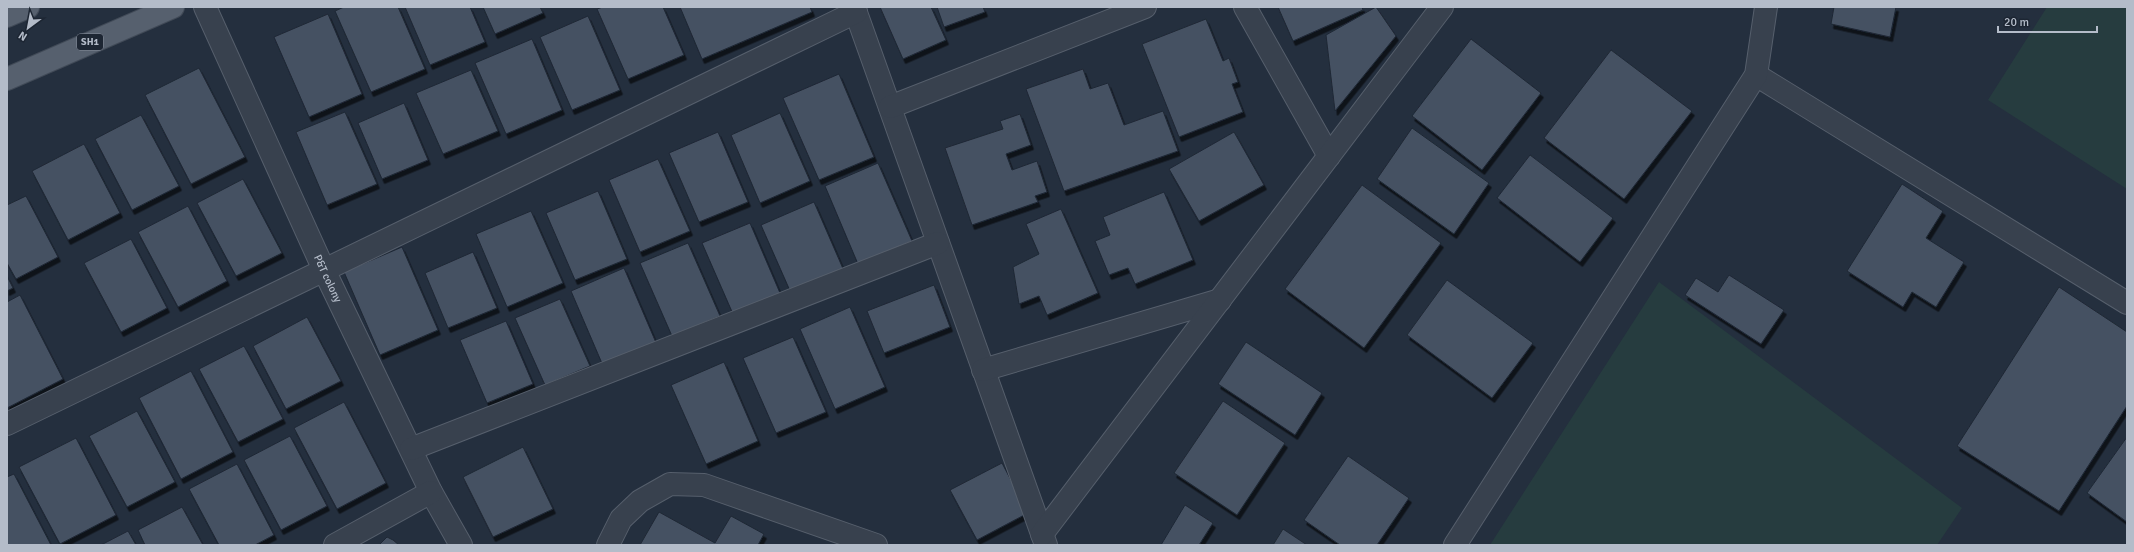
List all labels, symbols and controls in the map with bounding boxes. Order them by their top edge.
north arrow [8,8,48,48]
scale bar [1998,8,2097,34]
text: 20 m [2004,15,2029,30]
text: N [16,29,30,44]
road number: SH1 [77,34,103,50]
street label: P&T colony [311,253,345,305]

